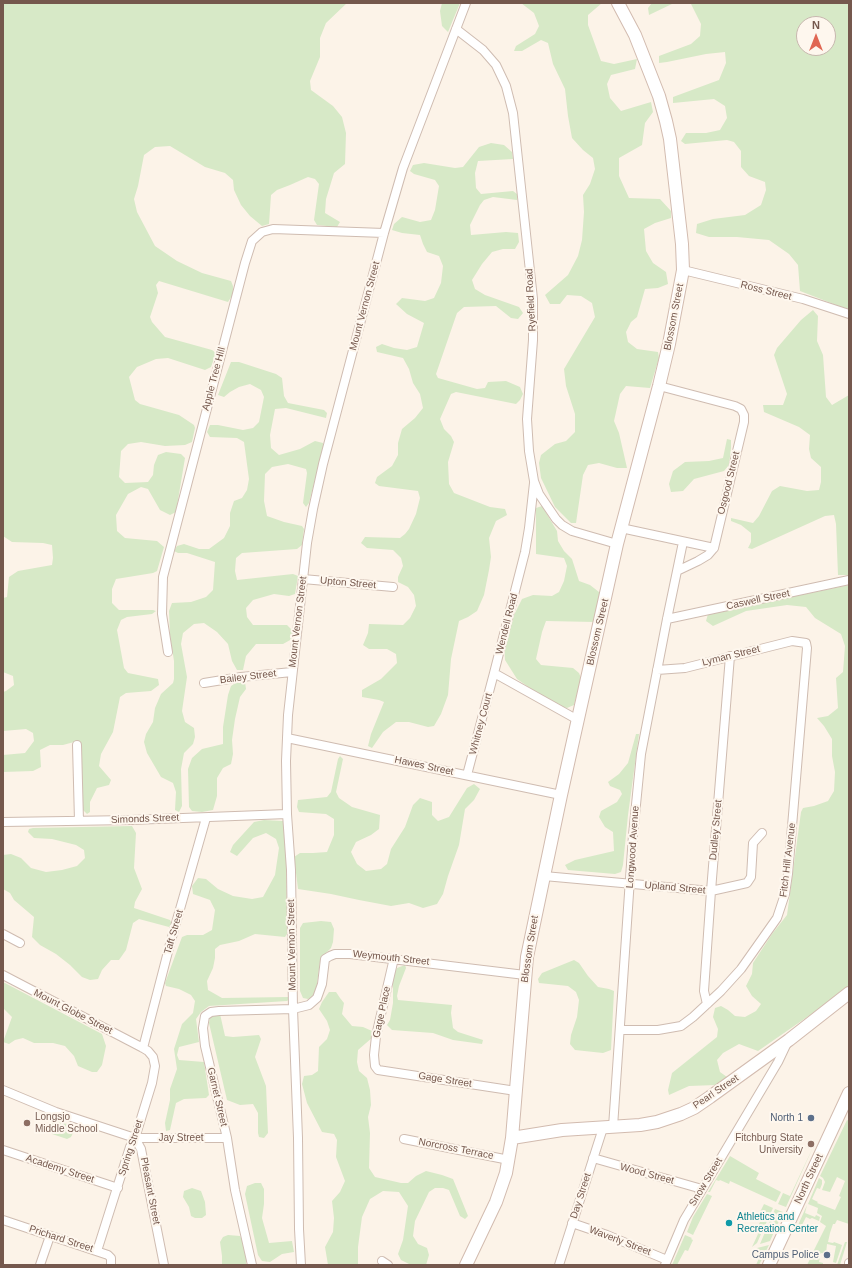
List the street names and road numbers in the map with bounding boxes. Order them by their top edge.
street label: Mount Vernon Street [347,260,383,352]
street label: Ryefield Road [523,268,539,332]
street label: Ross Street [739,279,793,303]
street label: Blossom Street [662,283,686,351]
street label: Apple Tree Hill [200,346,228,412]
street label: Osgood Street [715,450,743,516]
street label: Upton Street [320,575,376,591]
street label: Mount Vernon Street [286,576,310,668]
street label: Caswell Street [725,587,791,613]
street label: Wendell Road [494,592,520,656]
street label: Blossom Street [585,598,611,666]
street label: Lyman Street [701,643,761,669]
street label: Bailey Street [219,668,277,686]
street label: Whitney Court [467,692,495,756]
street label: Hawes Street [393,754,455,778]
street label: Dudley Street [707,799,725,861]
street label: Longwood Avenue [624,805,642,889]
street label: Simonds Street [111,812,179,826]
street label: Fitch Hill Avenue [777,822,799,898]
street label: Upland Street [644,879,706,897]
street label: Mount Vernon Street [285,899,299,991]
street label: Taft Street [162,908,186,956]
street label: Blossom Street [519,915,541,983]
street label: Weymouth Street [352,948,430,968]
street label: Gage Place [371,985,393,1039]
street label: Mount Globe Street [32,987,114,1037]
street label: Garnet Street [204,1066,230,1128]
street label: Gage Street [417,1070,473,1090]
street label: Pearl Street [691,1072,741,1112]
street label: Spring Street [116,1118,146,1178]
street label: Jay Street [158,1132,204,1144]
street label: Norcross Terrace [417,1136,495,1162]
street label: Academy Street [24,1152,96,1186]
street label: North Street [792,1152,826,1206]
street label: Pleasant Street [138,1156,162,1226]
street label: Snow Street [687,1156,725,1208]
street label: Wood Street [619,1161,675,1187]
street label: Day Street [568,1172,594,1220]
street label: Prichard Street [27,1223,95,1255]
street label: Waverly Street [587,1224,653,1258]

